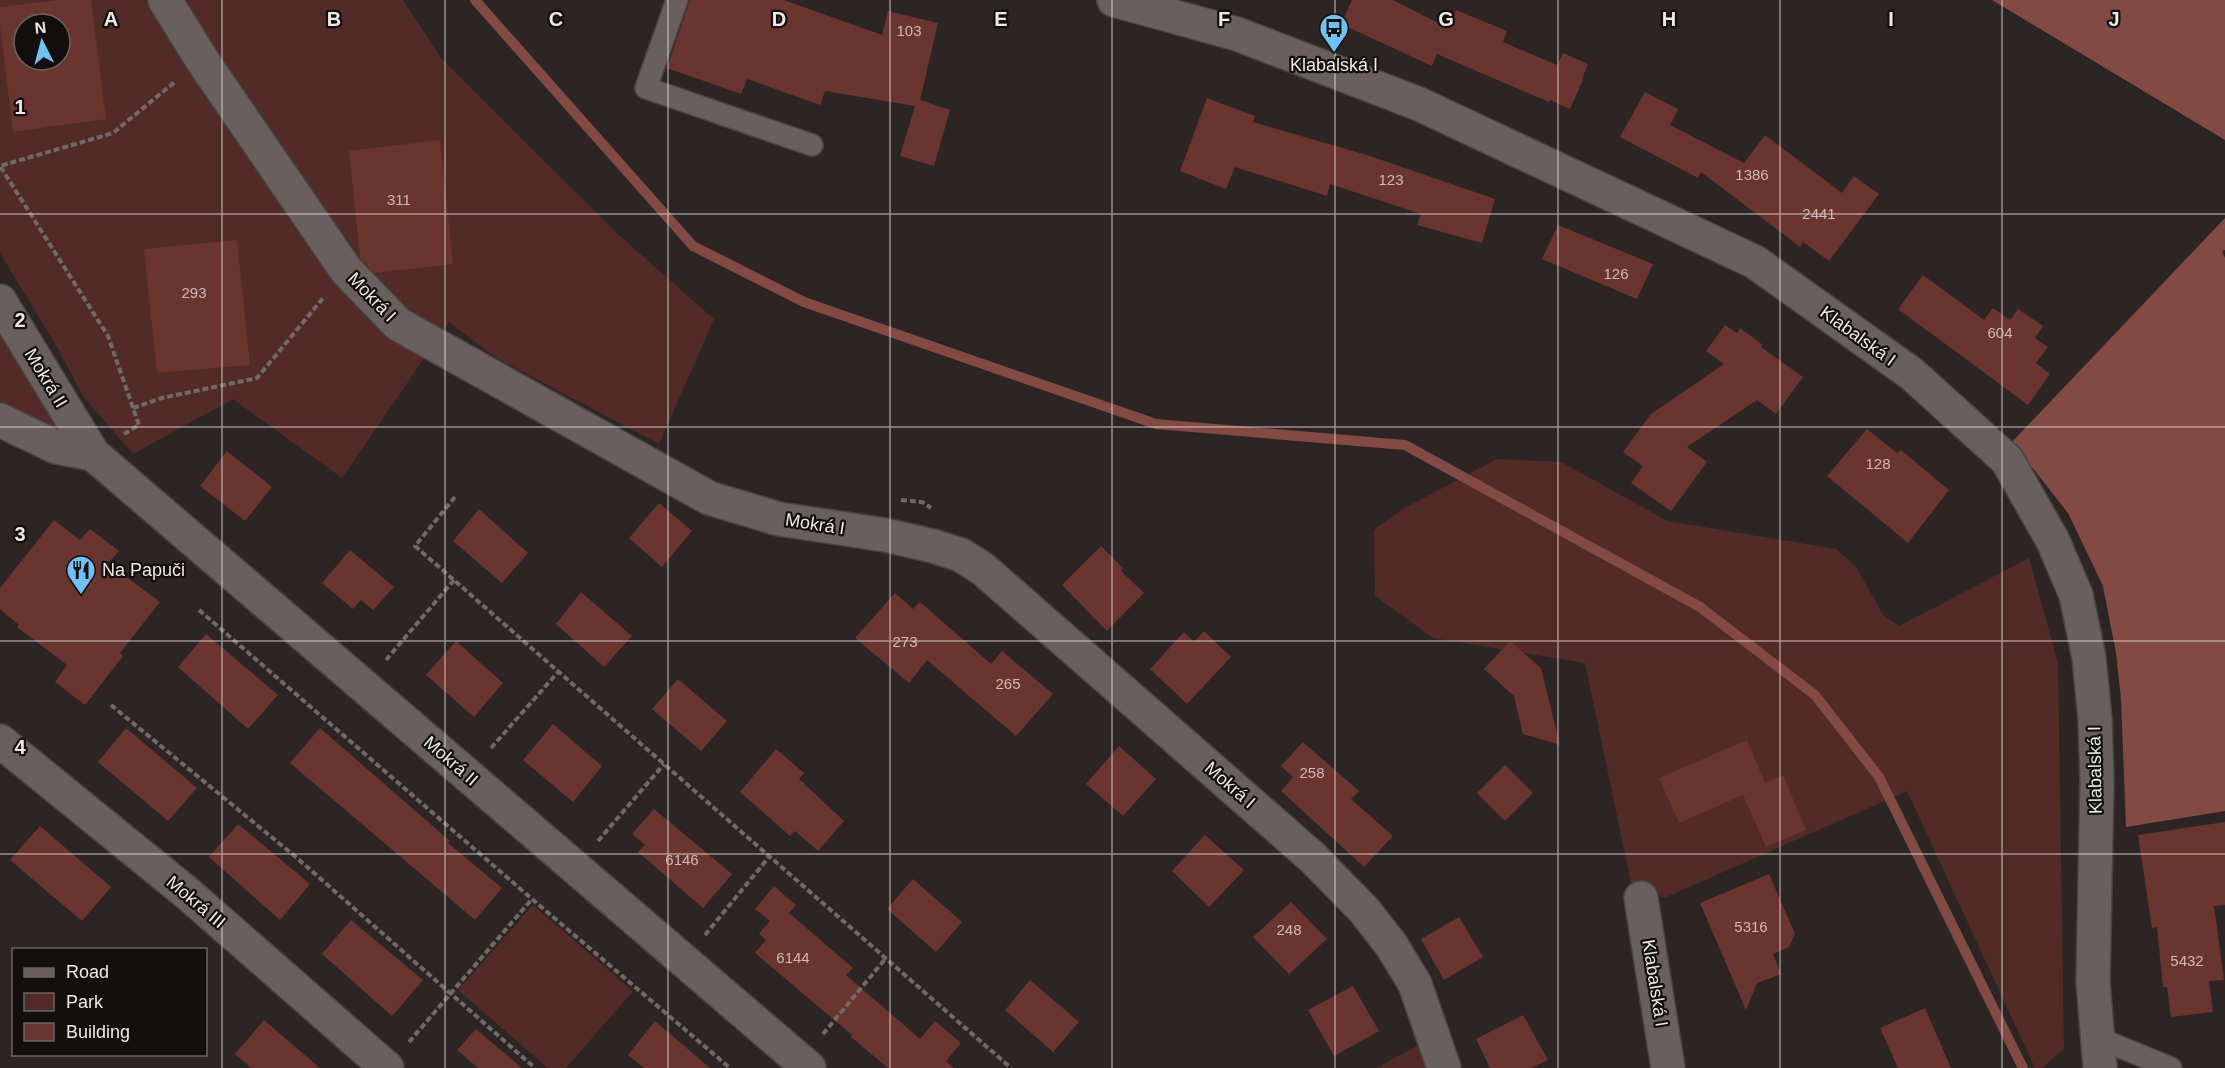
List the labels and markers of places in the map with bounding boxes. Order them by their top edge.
bus stop icon: Klabalská I [1318,12,1350,54]
place label: Klabalská I [1290,55,1378,75]
restaurant icon: Na Papuči [65,554,97,596]
place label: Na Papuči [102,560,185,580]

